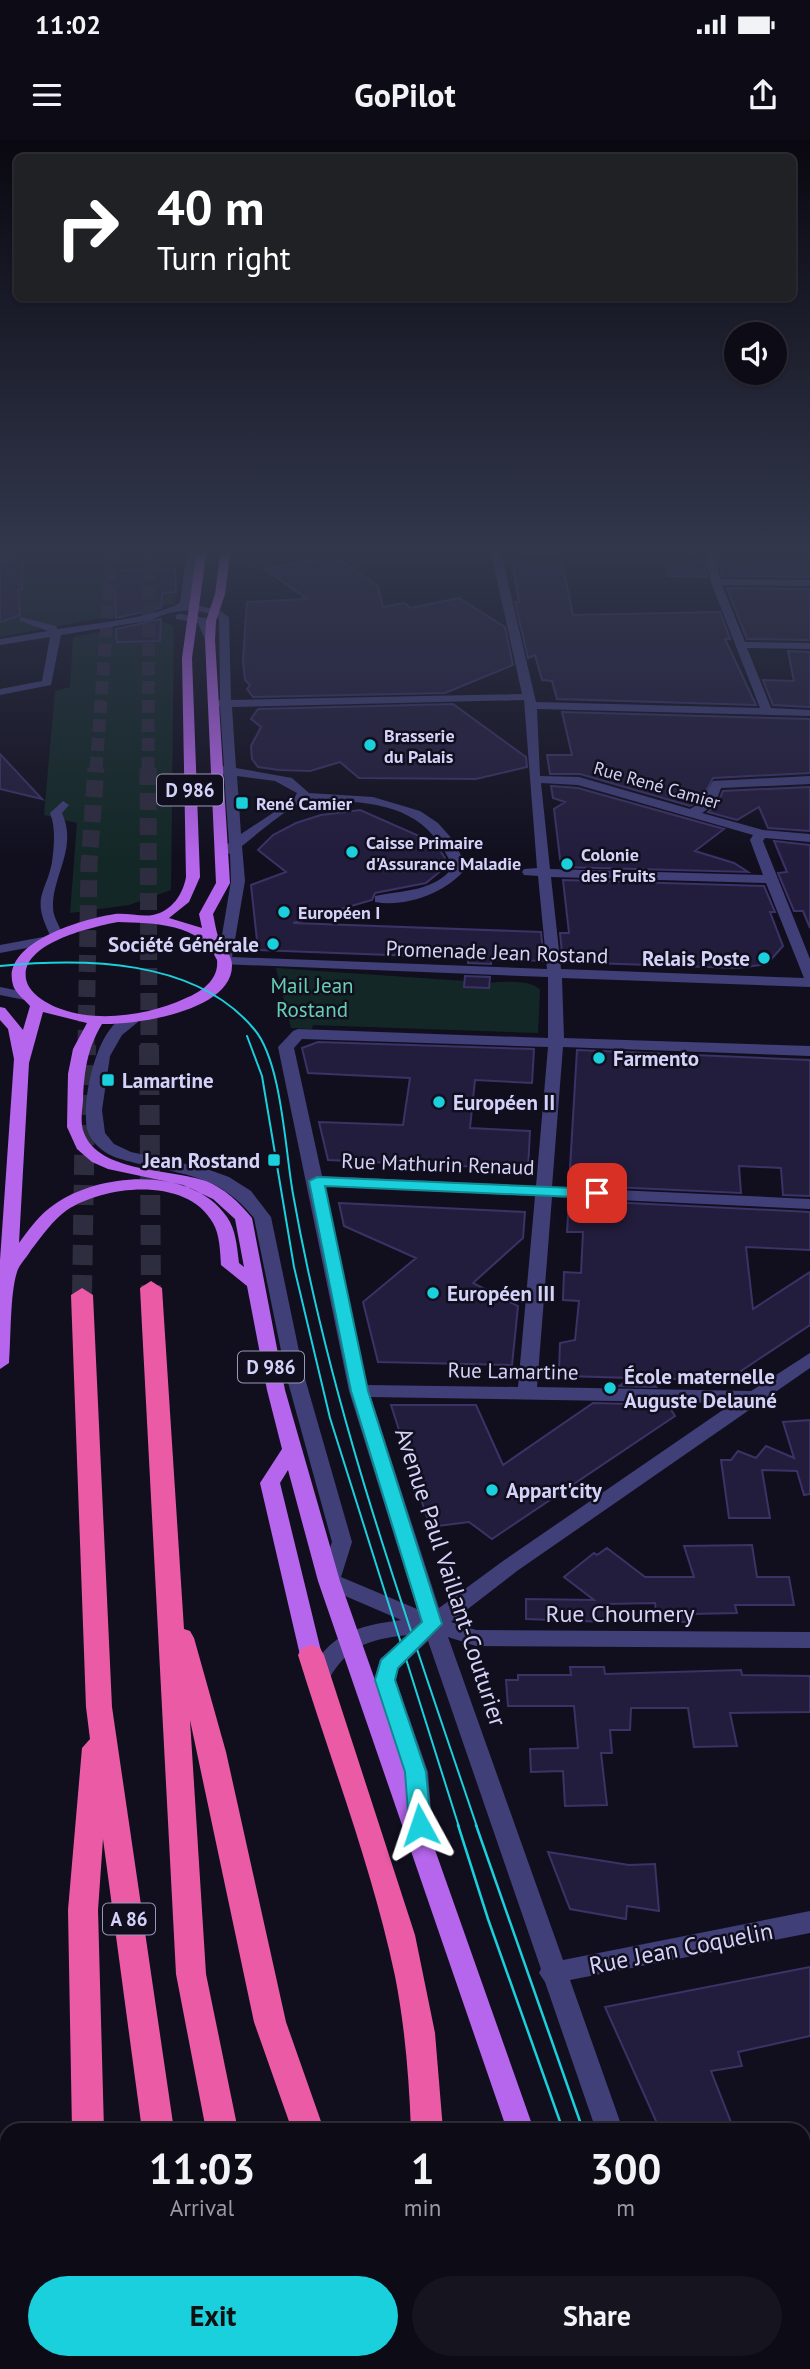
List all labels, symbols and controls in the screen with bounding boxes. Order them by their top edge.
text: 11:02 [35,8,101,41]
text: GoPilot [354,74,456,116]
icon: menu [28,76,66,114]
icon: share [744,76,782,114]
text: 40 m [157,175,264,239]
icon: right [42,182,133,273]
text: Turn right [157,237,291,279]
map controls [724,322,787,385]
button: sound [724,322,787,385]
place label: Brasserie du Palais [384,724,455,768]
marker: Brasserie du Palais [362,737,378,753]
street label: Rue René Camier [591,756,723,814]
road number: D 986 [157,775,223,806]
place label: René Camier [256,792,353,815]
marker: René Camier [234,795,250,811]
place label: Caisse Primaire d'Assurance Maladie [366,831,521,875]
place label: Colonie des Fruits [581,843,656,887]
marker: Caisse Primaire d'Assurance Maladie [344,844,360,860]
marker: Colonie des Fruits [559,856,575,872]
place label: Européen I [298,901,380,924]
marker: Européen I [276,904,292,920]
place label: Société Générale [108,931,259,958]
street label: Promenade Jean Rostand [385,935,609,969]
marker: Société Générale [265,936,281,952]
place label: Relais Poste [642,945,750,972]
marker: Relais Poste [756,950,772,966]
park label: Mail Jean Rostand [270,972,354,1023]
place label: Farmento [613,1045,699,1072]
marker: Farmento [591,1050,607,1066]
place label: Lamartine [122,1067,214,1094]
marker: Lamartine [100,1072,116,1088]
place label: Européen II [453,1089,555,1116]
marker: Européen II [431,1094,447,1110]
place label: Jean Rostand [142,1147,260,1174]
street label: Rue Mathurin Renaud [341,1147,535,1181]
marker: Jean Rostand [266,1152,282,1168]
pin [567,1163,627,1223]
icon: arrive [578,1174,616,1212]
place label: Européen III [447,1280,555,1307]
marker: Européen III [425,1285,441,1301]
road number: D 986 [238,1352,304,1382]
street label: Rue Lamartine [447,1356,579,1386]
place label: École maternelle Auguste Delauné [624,1363,777,1414]
marker: École maternelle Auguste Delauné [602,1380,618,1396]
street label: Avenue Paul Vaillant-Couturier [388,1424,514,1730]
place label: Appart'city [506,1477,603,1504]
marker: Appart'city [484,1482,500,1498]
street label: Rue Choumery [545,1598,695,1629]
position arrow [383,1788,457,1862]
road number: A 86 [103,1904,155,1934]
street label: Rue Jean Coquelin [586,1915,776,1981]
text: 11:03 [149,2141,255,2196]
text: 1 [411,2141,434,2196]
text: 300 [590,2141,661,2196]
text: Arrival [170,2193,234,2222]
text: min [404,2193,441,2222]
text: m [616,2193,635,2222]
button: Exit [28,2276,398,2356]
button: Share [412,2276,782,2356]

